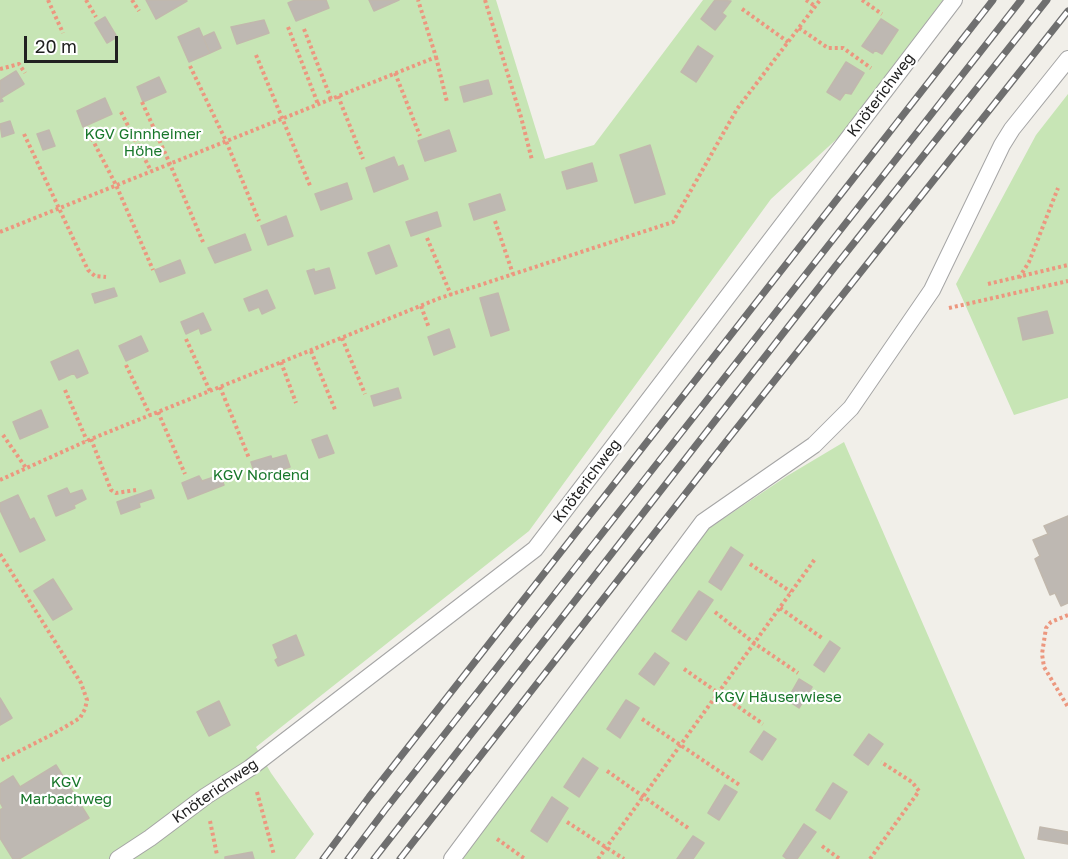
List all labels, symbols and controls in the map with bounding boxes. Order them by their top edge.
scale bar [27,24,122,62]
text: 20 m [35,35,77,57]
street label: Knöterichweg [844,50,918,140]
park label: KGV Ginnheimer Höhe [85,125,201,160]
street label: Knöterichweg [550,436,624,526]
park label: KGV Nordend [213,466,309,484]
park label: KGV Häuserwiese [714,688,842,706]
street label: Knöterichweg [169,755,261,827]
park label: KGV Marbachweg [20,773,112,808]

